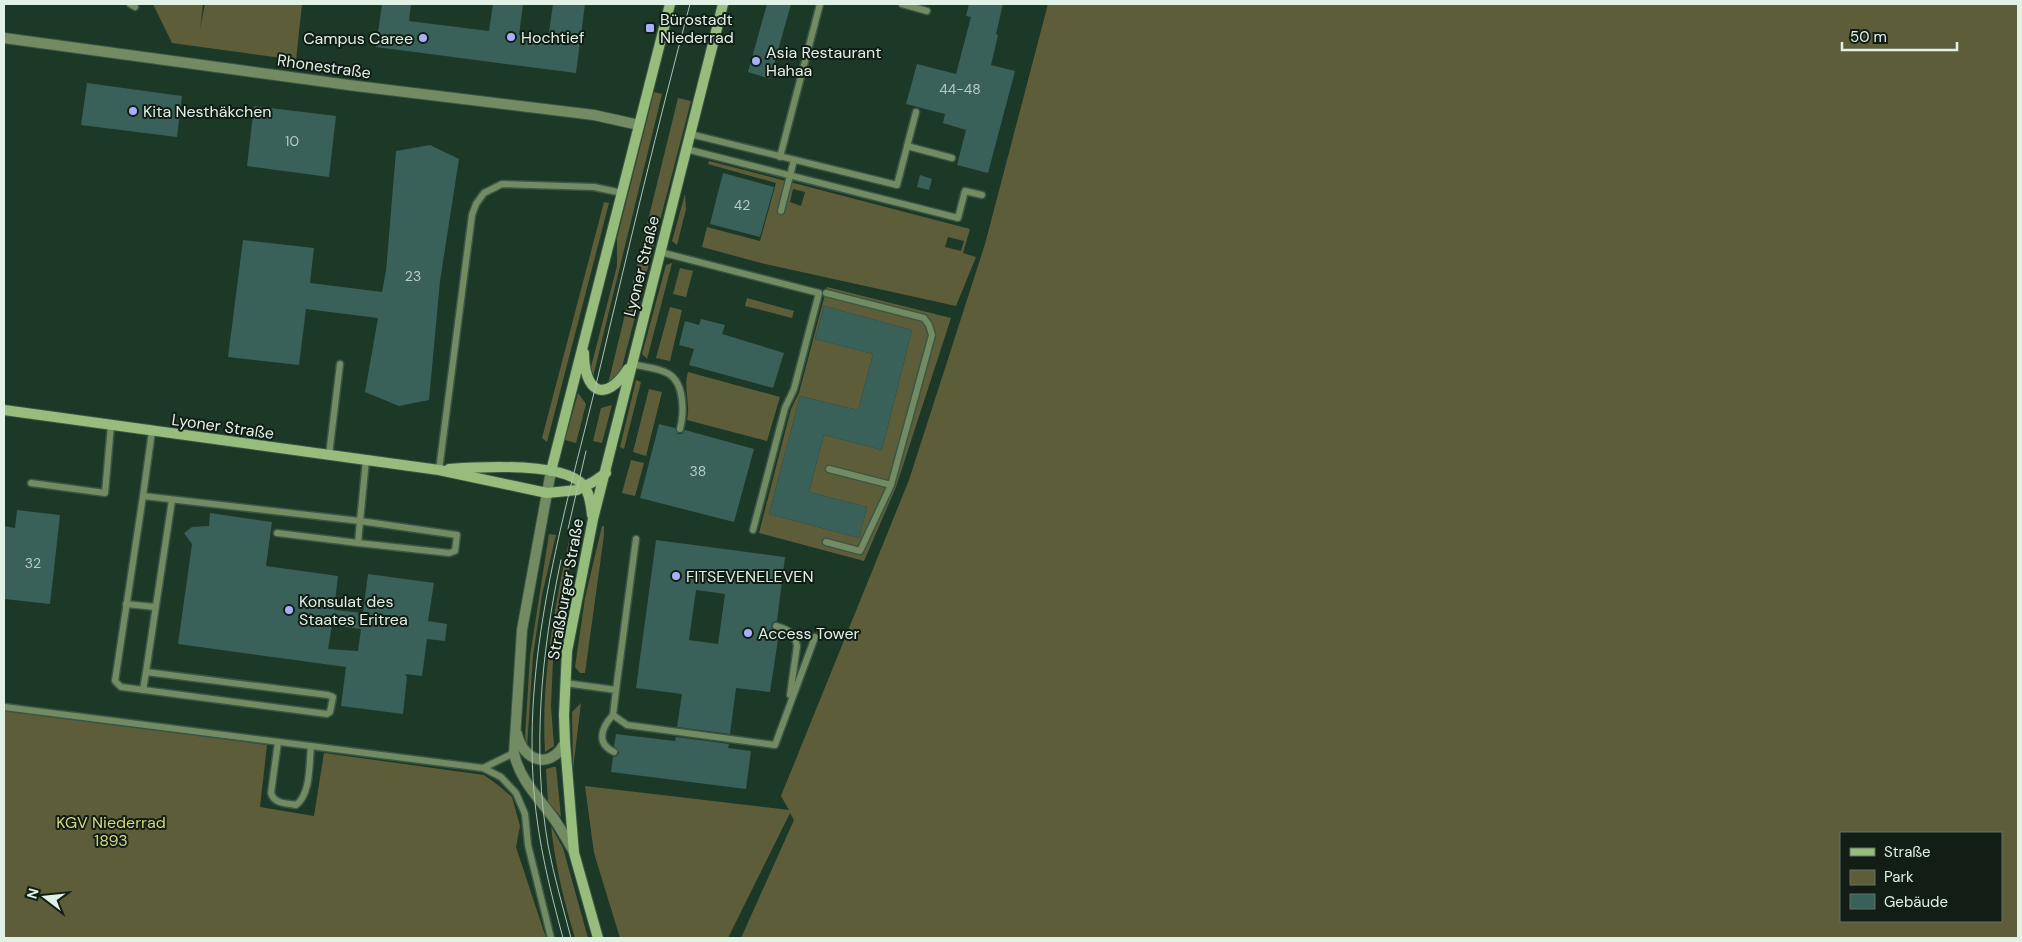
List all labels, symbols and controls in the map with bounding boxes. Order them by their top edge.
place label: Bürostadt Niederrad [660,9,734,48]
scale bar [1842,20,1957,52]
marker: Bürostadt Niederrad [644,22,656,34]
place label: Hochtief [521,27,584,48]
text: 50 m [1850,27,1887,47]
place label: Campus Caree [303,28,413,49]
marker: Hochtief [505,31,517,43]
marker: Campus Caree [417,32,429,44]
place label: Asia Restaurant Hahaa [766,42,881,81]
street label: Rhonestraße [276,50,372,83]
marker: Asia Restaurant Hahaa [750,55,762,67]
house number: 44-48 [939,80,981,98]
place label: Kita Nesthäkchen [143,101,272,122]
marker: Kita Nesthäkchen [127,105,139,117]
house number: 10 [285,132,299,150]
house number: 42 [734,196,750,214]
street label: Lyoner Straße [619,214,664,319]
house number: 23 [405,267,421,285]
street label: Lyoner Straße [170,409,275,444]
house number: 38 [690,462,706,480]
street label: Straßburger Straße [543,517,588,661]
house number: 32 [25,554,41,572]
place label: FITSEVENELEVEN [686,566,813,587]
marker: FITSEVENELEVEN [670,570,682,582]
place label: Konsulat des Staates Eritrea [299,591,408,630]
marker: Konsulat des Staates Eritrea [283,604,295,616]
place label: Access Tower [758,623,860,644]
marker: Access Tower [742,627,754,639]
park label: KGV Niederrad 1893 [56,812,166,851]
legend [1840,832,2002,922]
text: Straße [1884,842,1931,862]
text: Park [1884,867,1914,887]
north arrow [20,872,70,922]
text: N [22,886,43,901]
text: Gebäude [1884,892,1948,912]

